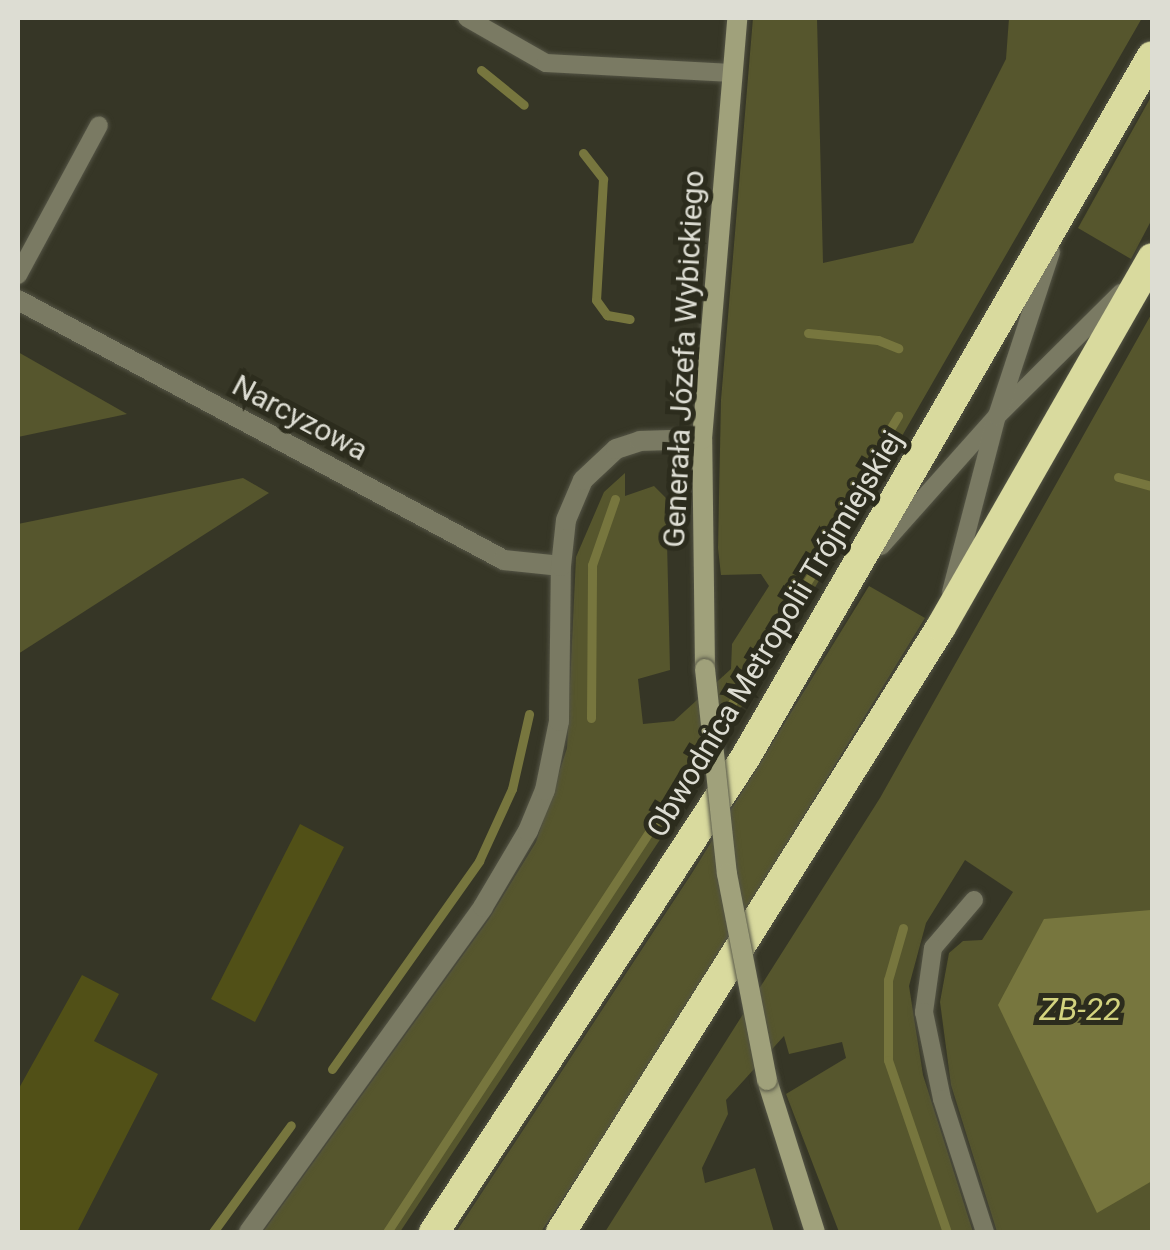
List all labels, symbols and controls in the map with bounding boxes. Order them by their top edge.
street label: Generała Józefa Wybickiego [656,169,712,549]
street label: Narcyzowa [226,367,374,469]
street label: Obwodnica Metropolii Trójmiejskiej [639,424,911,844]
water label: ZB-22 [1039,990,1121,1028]

